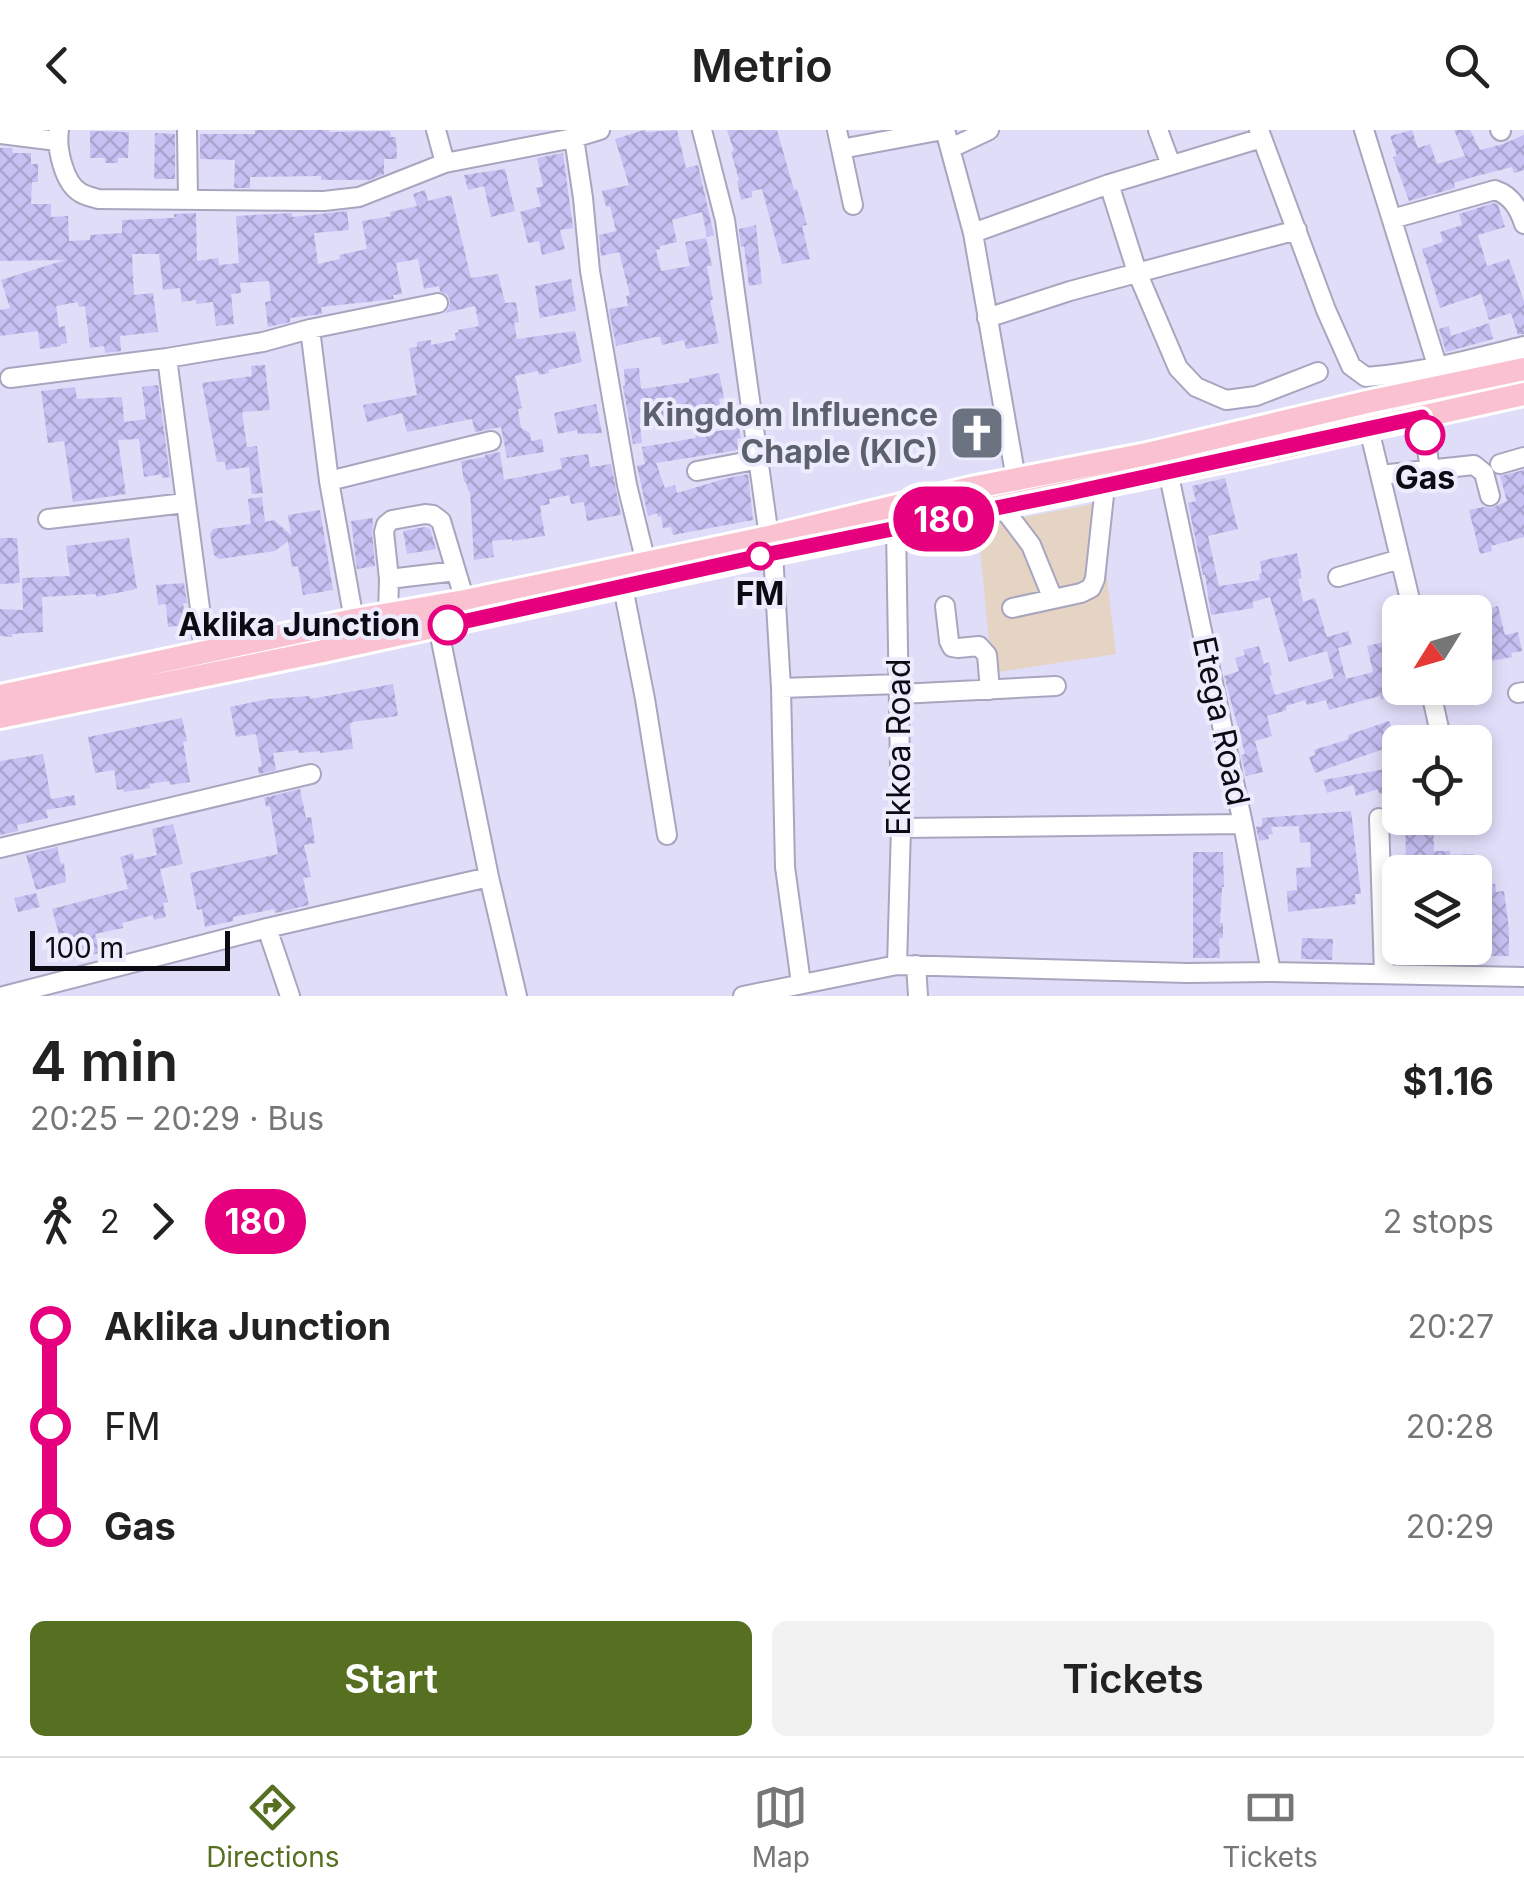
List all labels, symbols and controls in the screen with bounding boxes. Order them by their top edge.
icon: back [30,38,85,93]
text: Metrio [691,38,833,93]
icon: search [1439,38,1494,93]
place label: Kingdom Influence Chaple (KIC) [642,395,938,471]
church icon: Kingdom Influence Chaple (KIC) [947,403,1007,463]
marker: Gas [1406,416,1444,454]
place label: Gas [1395,458,1455,497]
line badge: 180 [886,486,1002,552]
text: 180 [913,498,975,540]
marker: FM [747,543,773,569]
place label: FM [736,574,784,613]
north arrow [1382,595,1492,705]
map controls [1382,595,1492,965]
place label: Aklika Junction [178,605,420,644]
marker: Aklika Junction [429,606,467,644]
street label: Etega Road [1185,633,1258,809]
street label: Ekkoa Road [879,658,918,836]
button: locate [1382,725,1492,835]
button: layers [1382,855,1492,965]
scale bar [30,926,230,970]
text: 100 m [45,931,124,965]
text: 4 min [30,1028,178,1094]
text: $1.16 [1402,1058,1494,1104]
text: 20:25 – 20:29 · Bus [30,1099,324,1138]
icon: walk [30,1194,85,1249]
icon: forward [135,1194,190,1249]
text: 180 [225,1200,286,1242]
text: 2 [100,1202,120,1241]
text: 2 stops [1383,1202,1494,1241]
text: Aklika Junction [104,1303,391,1349]
text: 20:27 [1407,1307,1494,1346]
text: FM [104,1403,161,1449]
text: 20:28 [1406,1407,1494,1446]
text: Gas [104,1503,176,1549]
text: 20:29 [1406,1507,1494,1546]
button: Start [30,1621,752,1736]
button: Tickets [772,1621,1494,1736]
tab: Directions [206,1780,340,1874]
tab: Map [752,1780,810,1874]
tab: Tickets [1222,1780,1318,1874]

